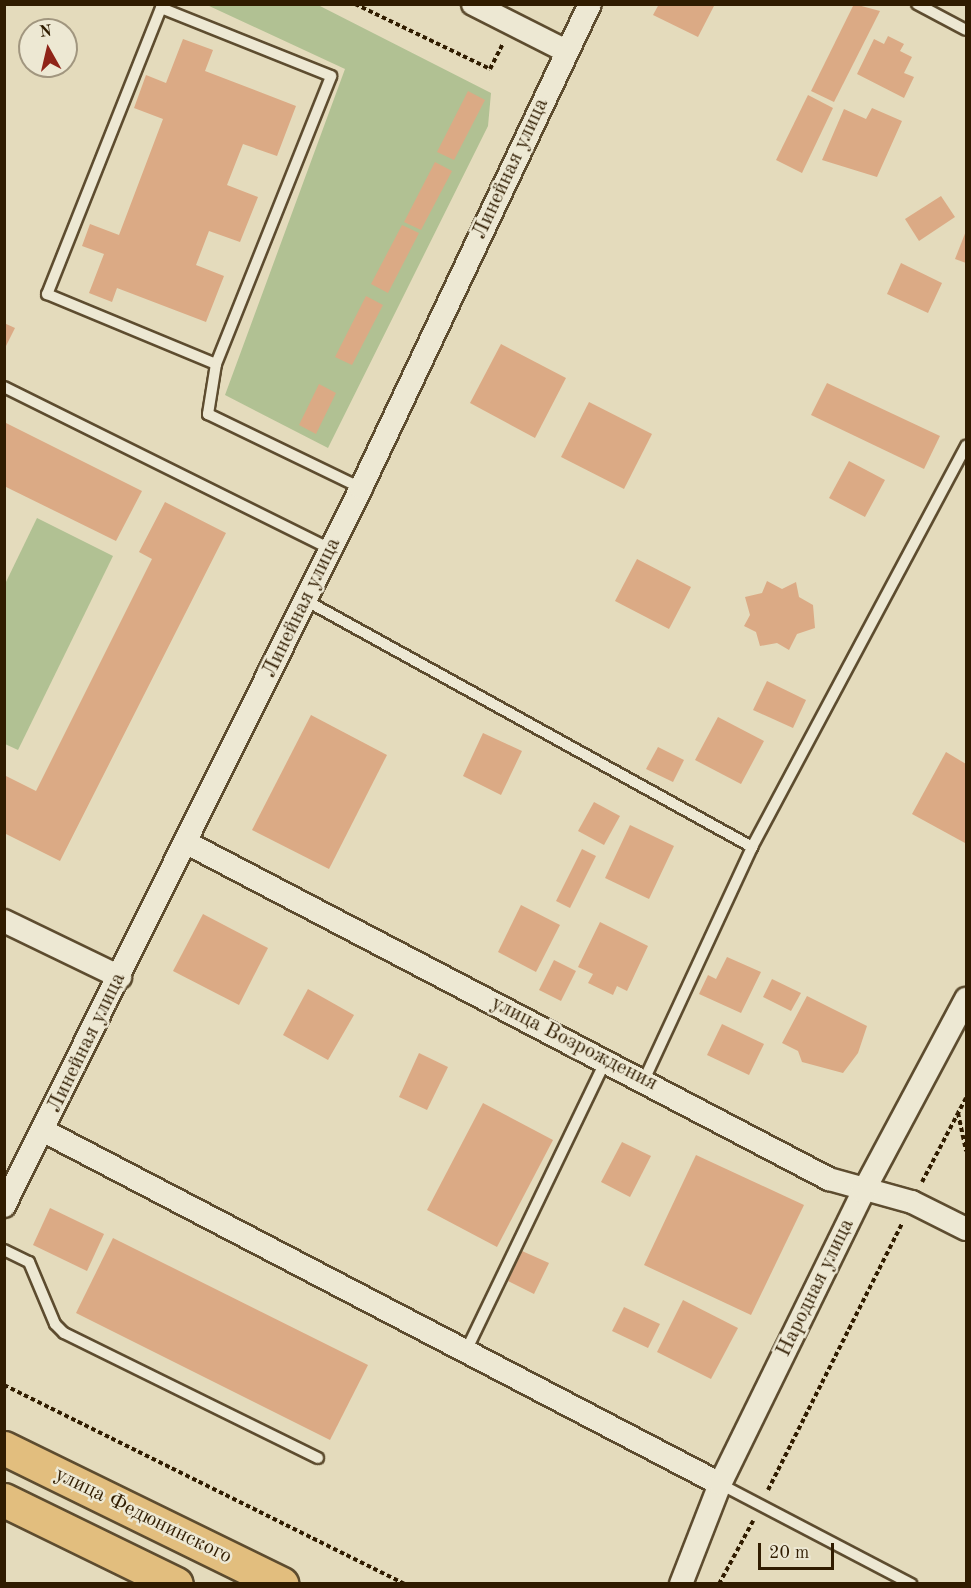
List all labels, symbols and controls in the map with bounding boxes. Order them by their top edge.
north arrow [18,18,78,78]
text: N [39,23,53,41]
street label: Линейная улица [467,95,555,243]
street label: Линейная улица [257,534,347,682]
street label: Линейная улица [42,969,132,1117]
street label: улица Возрождения [486,991,662,1097]
street label: Народная улица [772,1215,860,1361]
street label: улица Федюнинского [50,1462,236,1570]
scale bar [761,1531,838,1569]
text: 20 m [769,1544,809,1562]

